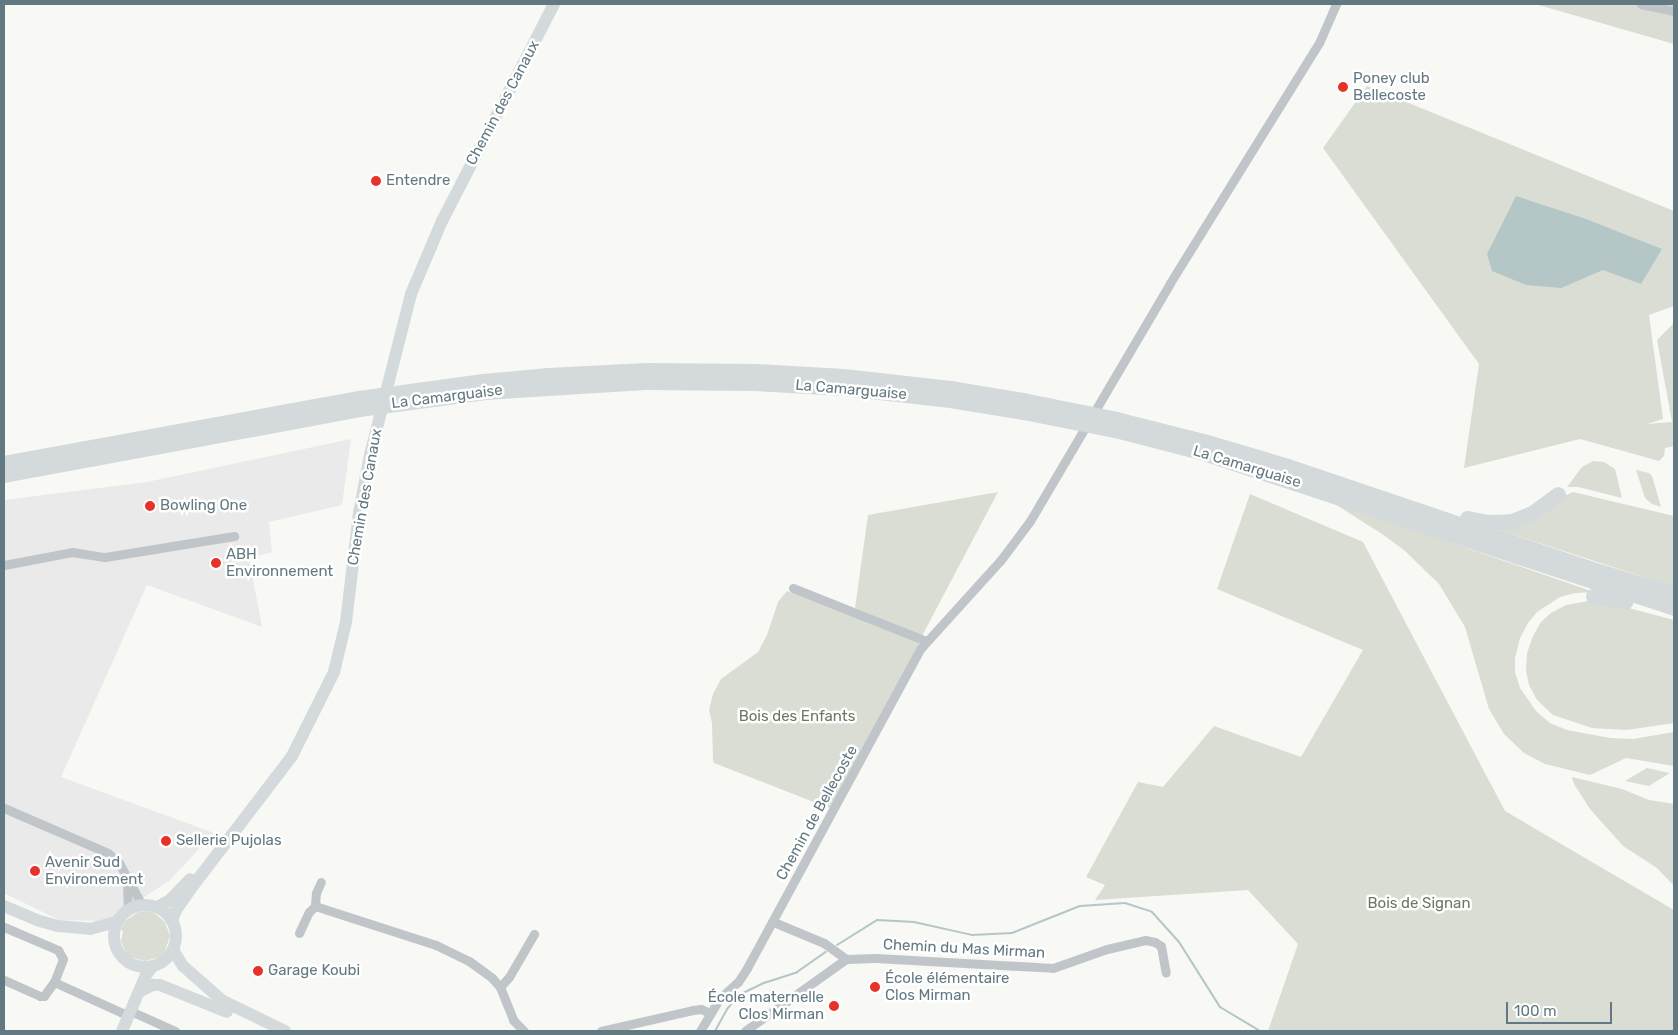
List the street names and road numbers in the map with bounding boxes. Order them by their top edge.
street label: Chemin des Canaux [463,38,543,168]
street label: La Camarguaise [795,376,907,404]
street label: La Camarguaise [390,381,504,413]
street label: Chemin des Canaux [344,427,386,567]
street label: La Camarguaise [1191,442,1303,492]
street label: Chemin de Bellecoste [772,743,862,883]
street label: Chemin du Mas Mirman [882,936,1046,962]

